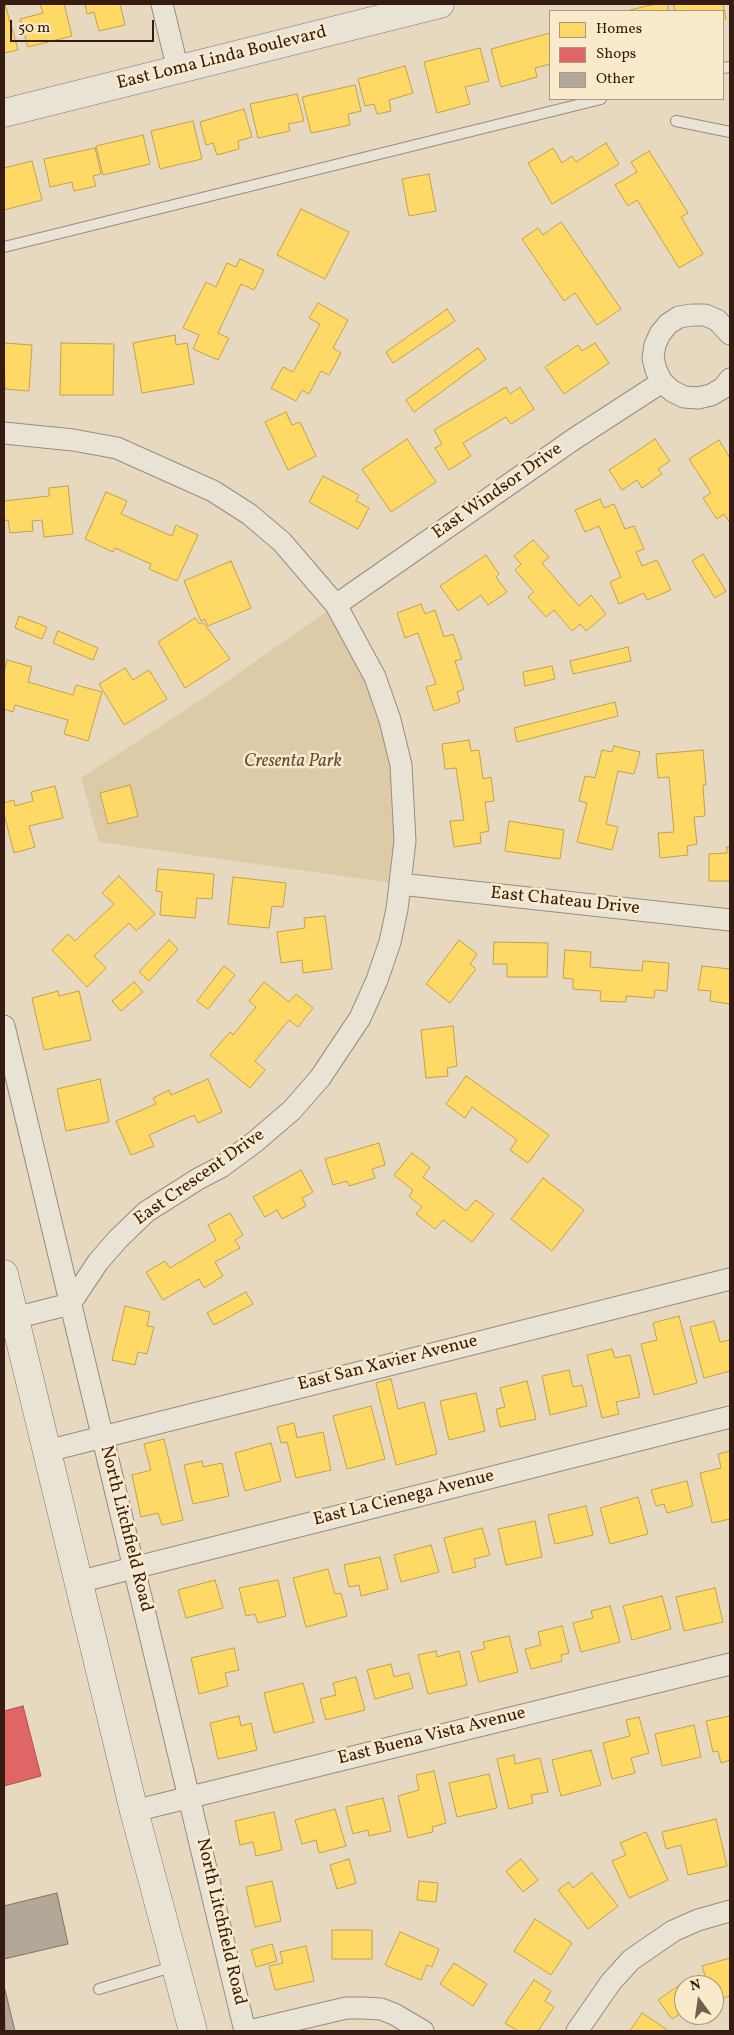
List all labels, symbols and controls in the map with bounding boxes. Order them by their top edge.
scale bar [12,10,156,42]
legend [549,10,724,100]
text: 50 m [18,18,50,39]
text: Homes [596,19,642,40]
street label: East Loma Linda Boulevard [115,22,329,96]
text: Shops [596,44,636,65]
text: Other [596,69,635,90]
street label: East Windsor Drive [429,439,567,545]
park label: Cresenta Park [244,752,342,774]
street label: East Chateau Drive [489,883,641,921]
street label: East Crescent Drive [131,1125,269,1231]
street label: East San Xavier Avenue [296,1331,480,1397]
street label: North Litchfield Road [94,1444,156,1614]
street label: East La Cienega Avenue [311,1466,497,1532]
street label: East Buena Vista Avenue [336,1703,528,1771]
street label: North Litchfield Road [190,1836,250,2008]
north arrow [674,1975,724,2025]
text: N [688,1975,703,1996]

